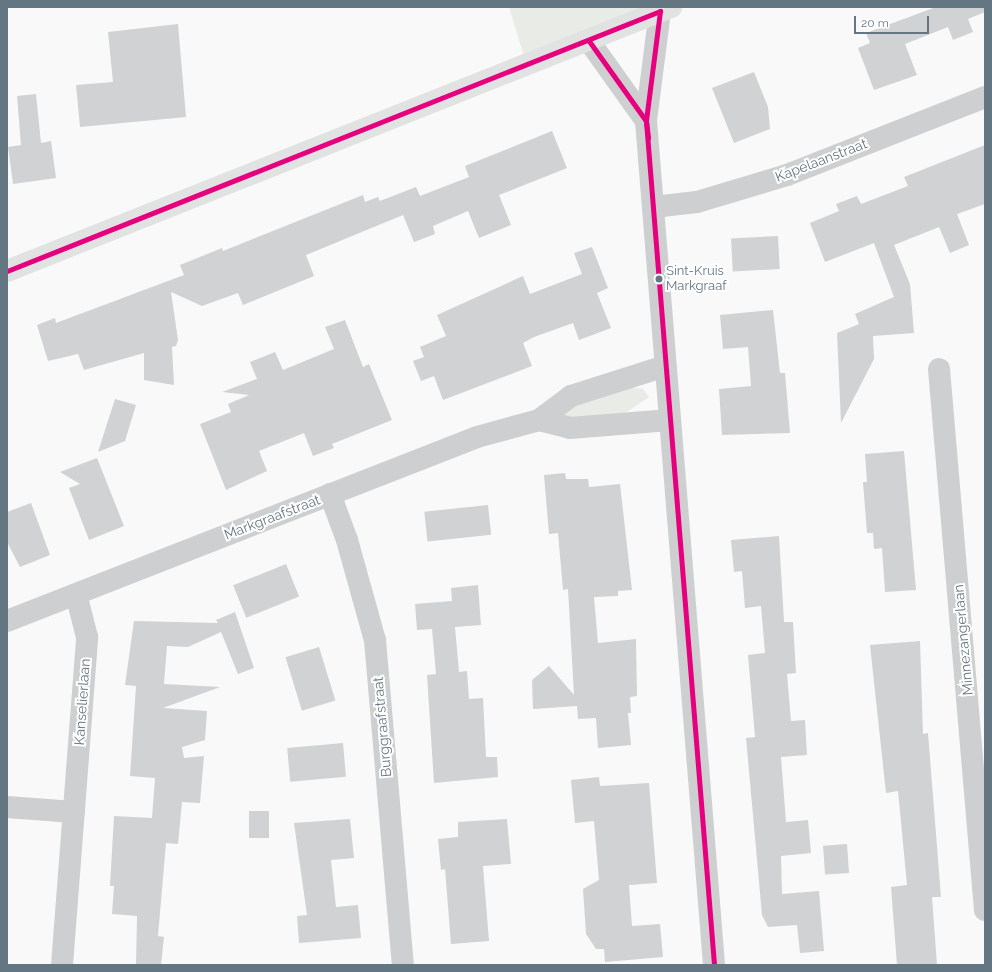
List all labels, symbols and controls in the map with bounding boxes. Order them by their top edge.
scale bar [856,8,931,34]
text: 20 m [861,16,889,30]
street label: Kapelaanstraat [773,135,869,185]
place label: Sint-Kruis Markgraaf [666,264,727,295]
marker: Sint-Kruis Markgraaf [654,274,664,284]
street label: Markgraafstraat [222,491,322,543]
street label: Minnezangerlaan [950,584,976,696]
street label: Kanselierlaan [71,658,93,746]
street label: Burggraafstraat [369,676,395,778]

